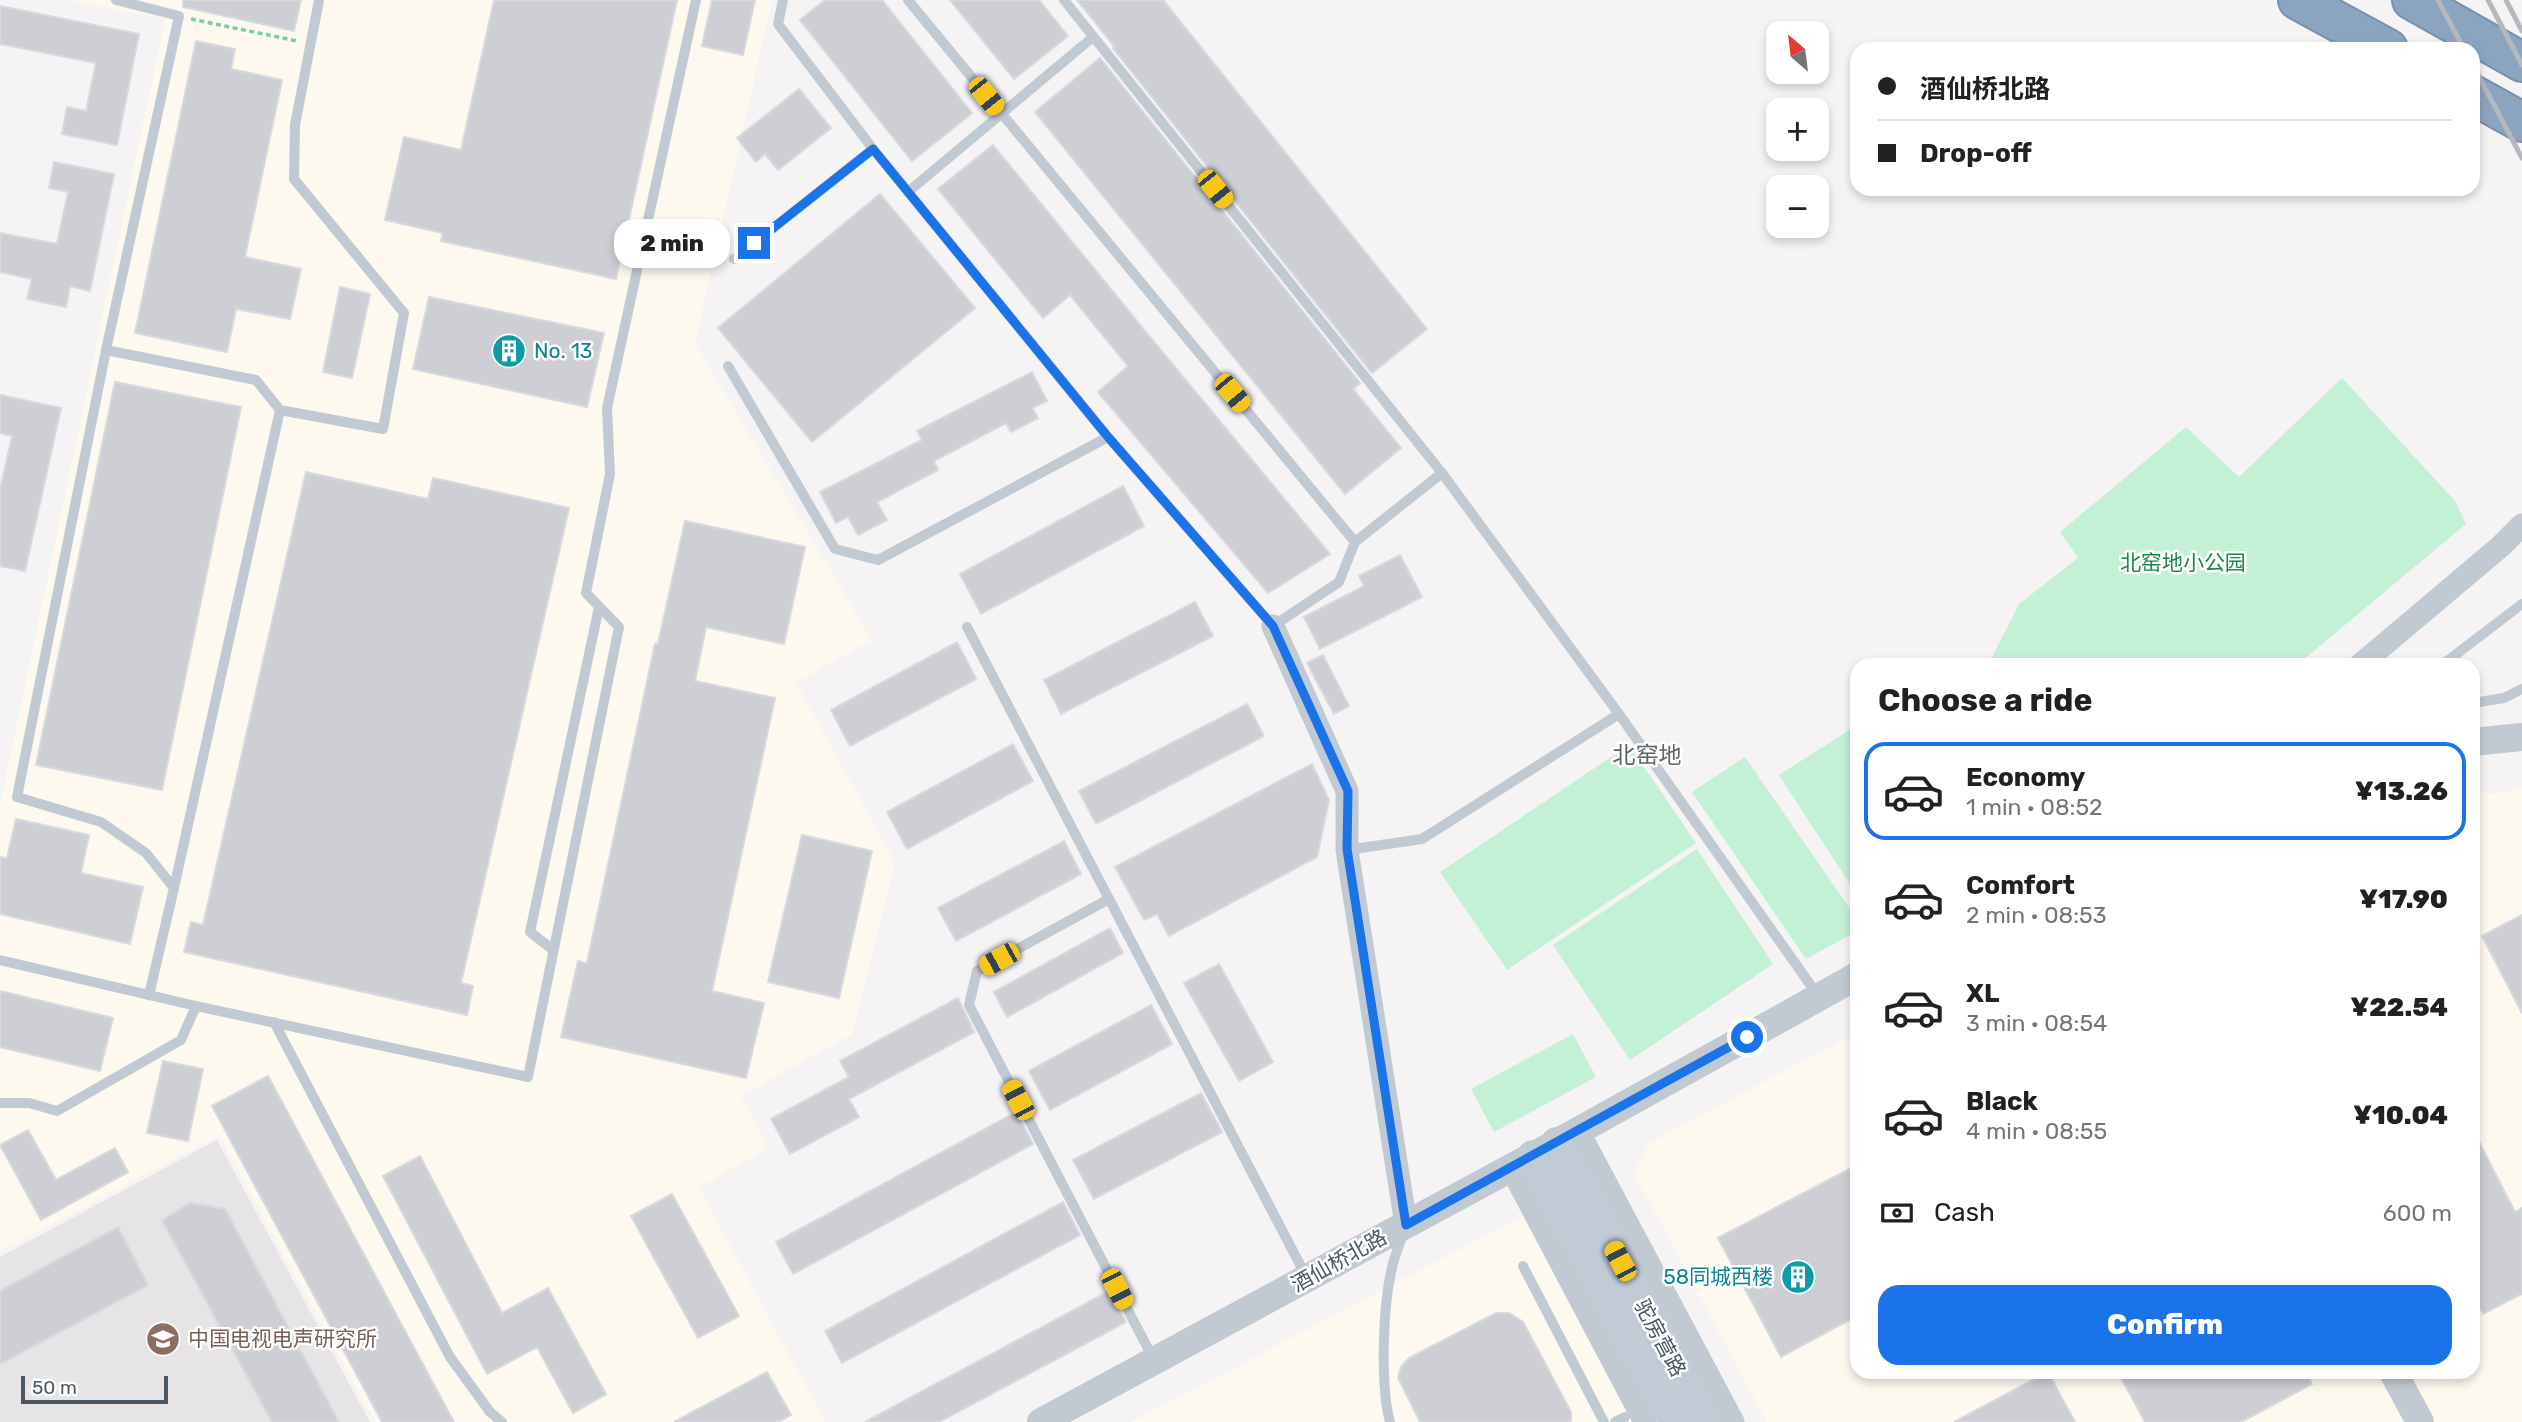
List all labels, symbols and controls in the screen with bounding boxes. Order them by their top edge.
north arrow [1766,21,1829,84]
map controls [1766,21,1829,238]
car [965,73,1008,119]
text: 酒仙桥北路 [1920,74,2050,105]
button: + [1766,98,1829,161]
text: Drop-off [1920,138,2032,169]
car [1194,166,1237,212]
button: − [1766,175,1829,238]
callout: 2 min [614,218,730,268]
route end [738,227,770,259]
text: 2 min [640,229,704,257]
building icon: No. 13 [490,332,528,370]
place label: No. 13 [534,338,593,363]
car [1211,370,1254,416]
park label: 北窑地小公园 [2120,550,2246,575]
text: Choose a ride [1878,681,2092,719]
district label: 北窑地 [1613,741,1682,769]
icon: car [1882,760,1945,823]
text: Economy [1966,762,2085,793]
text: ¥13.26 [2355,776,2448,807]
text: 1 min · 08:52 [1966,793,2103,821]
icon: car [1882,868,1945,931]
text: Comfort [1966,870,2075,901]
text: ¥17.90 [2359,884,2448,915]
text: 2 min · 08:53 [1966,901,2107,929]
car [976,940,1023,978]
icon: car [1882,976,1945,1039]
text: XL [1966,978,1999,1009]
text: ¥22.54 [2351,992,2448,1023]
text: 3 min · 08:54 [1966,1009,2107,1037]
route start [1731,1021,1763,1053]
car [999,1077,1038,1123]
icon: car [1882,1084,1945,1147]
text: Black [1966,1086,2038,1117]
text: ¥10.04 [2353,1100,2448,1131]
text: 4 min · 08:55 [1966,1117,2107,1145]
icon: cash [1878,1194,1916,1232]
text: Cash [1934,1197,1995,1228]
text: 600 m [2383,1199,2452,1227]
street label: 酒仙桥北路 [1287,1224,1391,1297]
car [1601,1238,1640,1284]
building icon: 58同城西楼 [1779,1258,1817,1296]
place label: 58同城西楼 [1663,1264,1773,1289]
car [1099,1266,1136,1312]
button: Confirm [1878,1285,2452,1365]
street label: 驼房营路 [1630,1295,1691,1381]
school or university icon: 中国电视电声研究所 [144,1320,182,1358]
place label: 中国电视电声研究所 [188,1326,377,1351]
scale bar [21,1373,168,1405]
text: 50 m [32,1376,77,1399]

